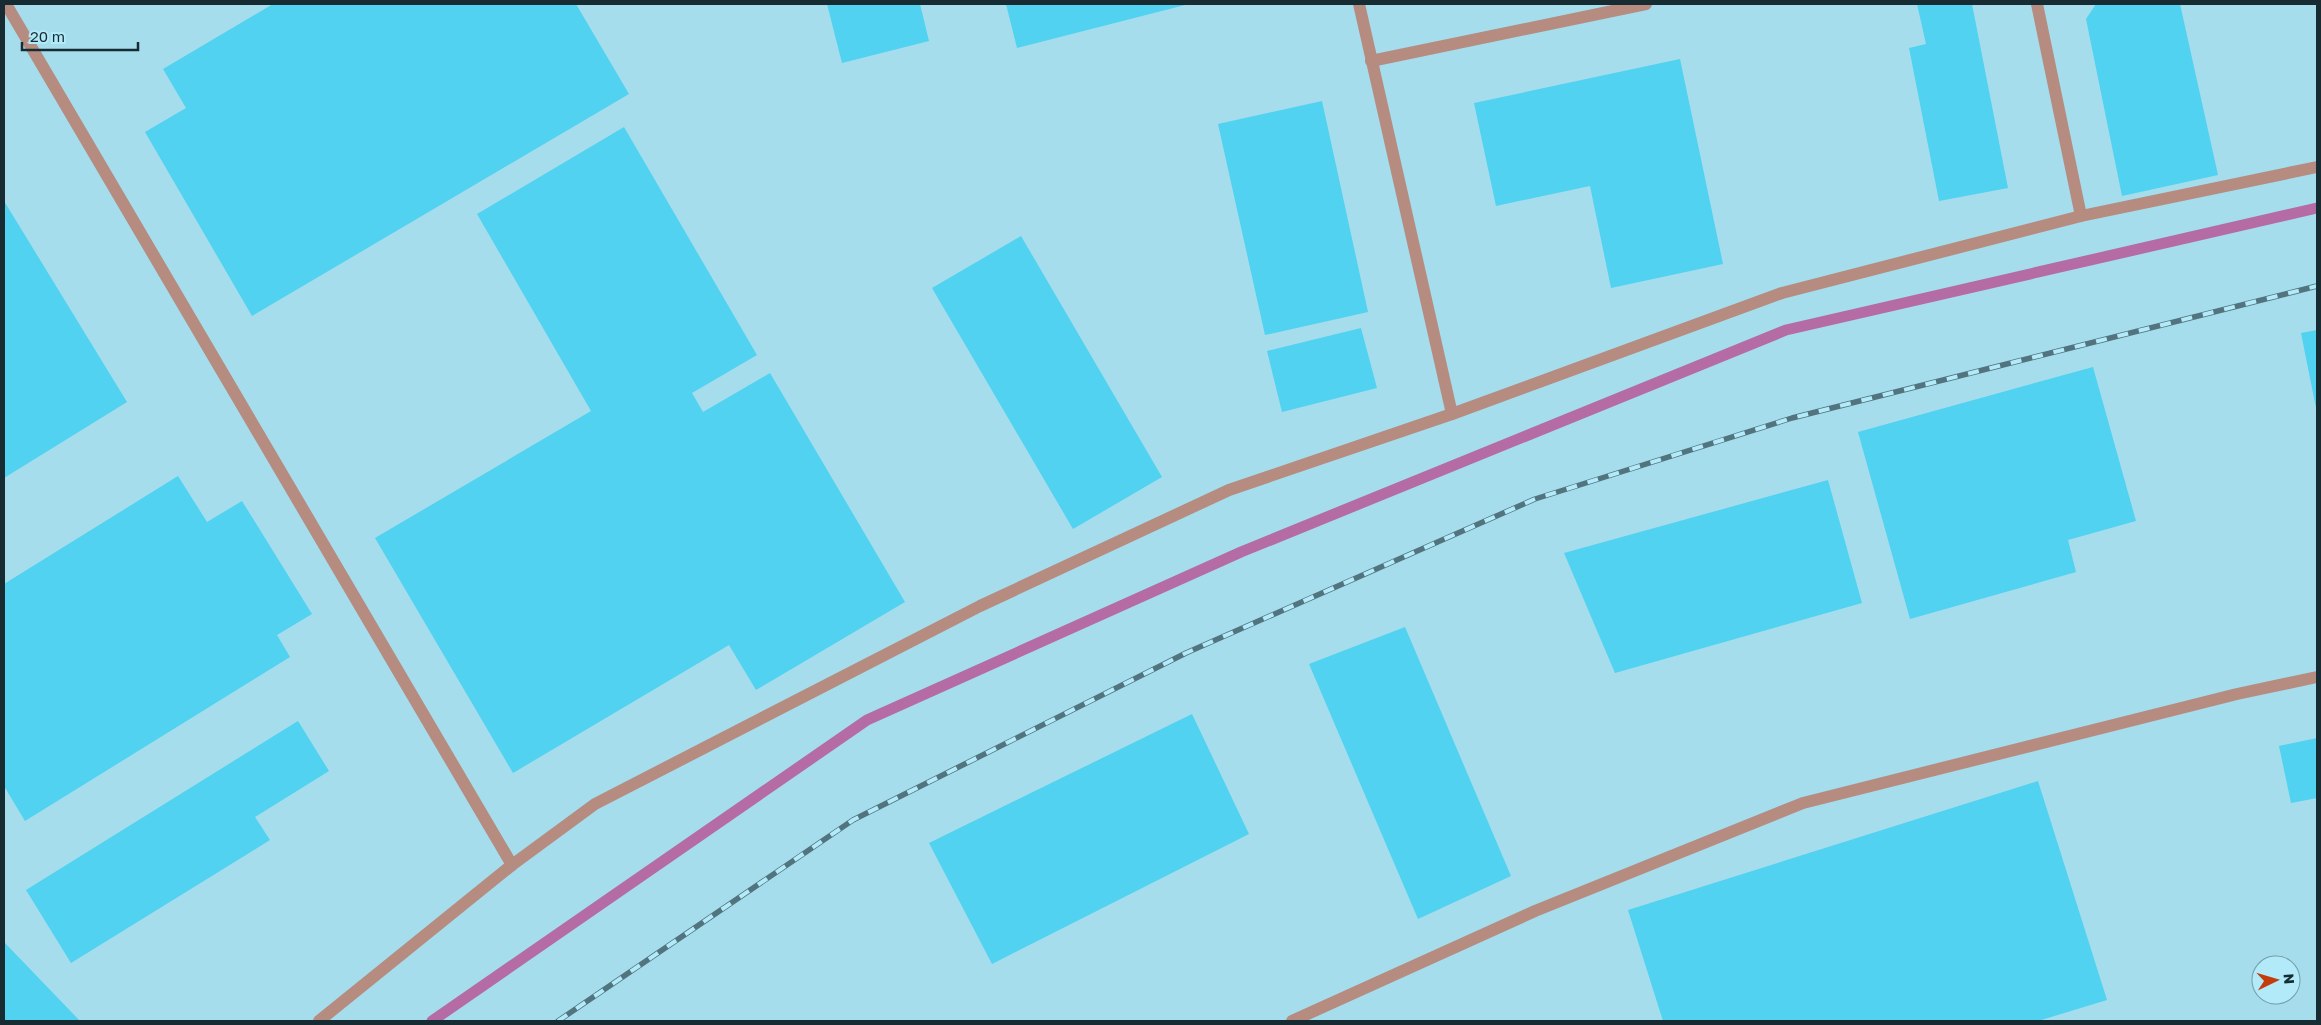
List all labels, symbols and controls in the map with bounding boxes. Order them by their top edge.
scale bar [22,20,139,52]
text: 20 m [30,27,65,45]
north arrow [2251,955,2301,1005]
text: N [2281,973,2298,985]

